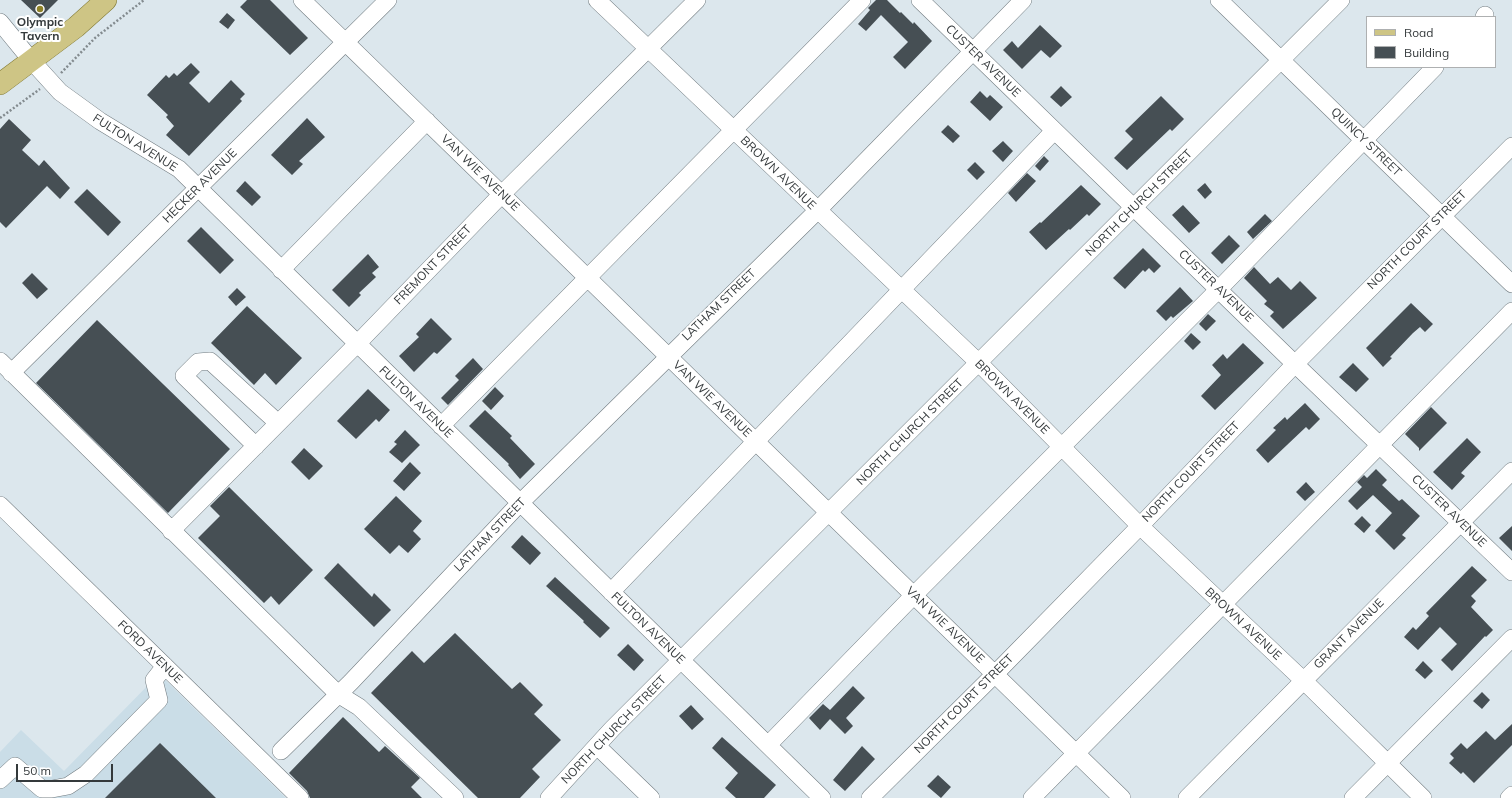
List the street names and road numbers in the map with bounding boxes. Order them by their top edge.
street label: CUSTER AVENUE [943,22,1023,100]
street label: QUINCY STREET [1328,105,1404,179]
street label: FULTON AVENUE [90,111,180,175]
street label: VAN WIE AVENUE [438,132,522,214]
street label: BROWN AVENUE [737,133,819,213]
street label: HECKER AVENUE [160,146,240,226]
street label: NORTH CHURCH STREET [1083,147,1195,259]
street label: NORTH COURT STREET [1364,187,1470,293]
street label: FREMONT STREET [391,222,475,308]
street label: CUSTER AVENUE [1176,247,1256,325]
street label: LATHAM STREET [679,266,759,344]
street label: BROWN AVENUE [972,357,1052,437]
street label: VAN WIE AVENUE [670,358,754,440]
street label: FULTON AVENUE [376,363,456,441]
street label: NORTH CHURCH STREET [854,376,966,488]
street label: NORTH COURT STREET [1139,419,1243,525]
street label: CUSTER AVENUE [1409,472,1489,550]
street label: LATHAM STREET [451,495,529,575]
street label: VAN WIE AVENUE [903,584,987,666]
street label: BROWN AVENUE [1202,585,1284,663]
street label: FULTON AVENUE [608,589,688,667]
street label: GRANT AVENUE [1311,596,1387,672]
street label: FORD AVENUE [115,617,185,687]
street label: NORTH COURT STREET [911,651,1017,757]
street label: NORTH CHURCH STREET [559,673,669,787]

